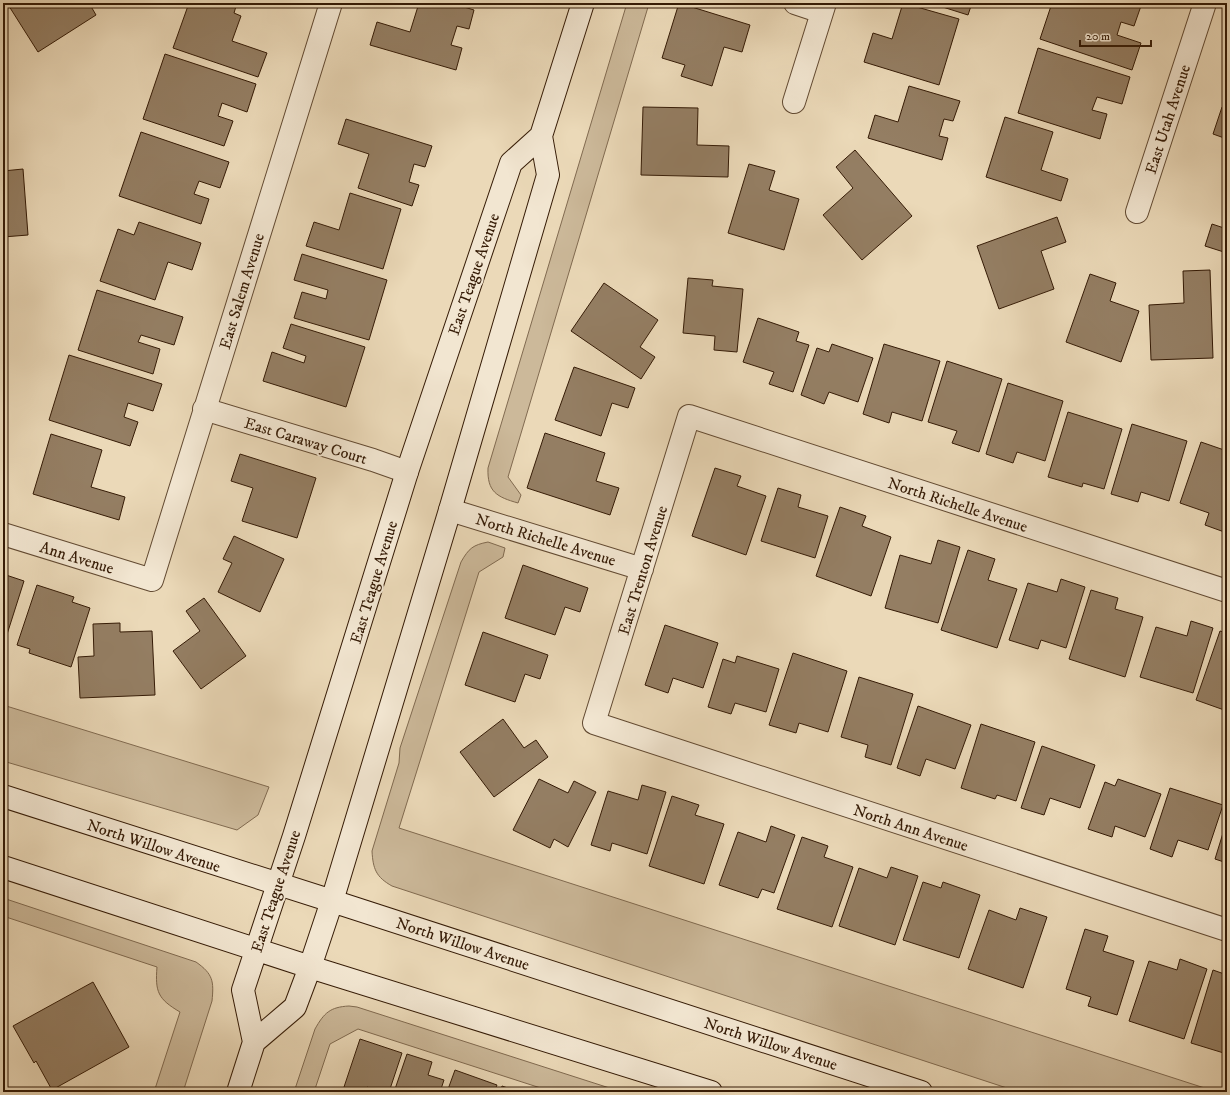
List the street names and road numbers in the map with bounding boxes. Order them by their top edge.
street label: East Utah Avenue [1141,62,1195,177]
street label: East Teague Avenue [444,210,504,338]
street label: East Salem Avenue [215,231,269,352]
street label: East Caraway Court [242,413,370,469]
street label: North Richelle Avenue [885,473,1030,537]
street label: East Trenton Avenue [614,503,672,637]
street label: North Richelle Avenue [473,509,619,571]
street label: East Teague Avenue [346,518,402,646]
street label: Ann Avenue [37,537,117,579]
street label: North Ann Avenue [851,800,971,856]
street label: North Willow Avenue [84,815,223,877]
street label: East Teague Avenue [247,827,305,955]
street label: North Willow Avenue [393,913,532,975]
street label: North Willow Avenue [701,1013,840,1075]

